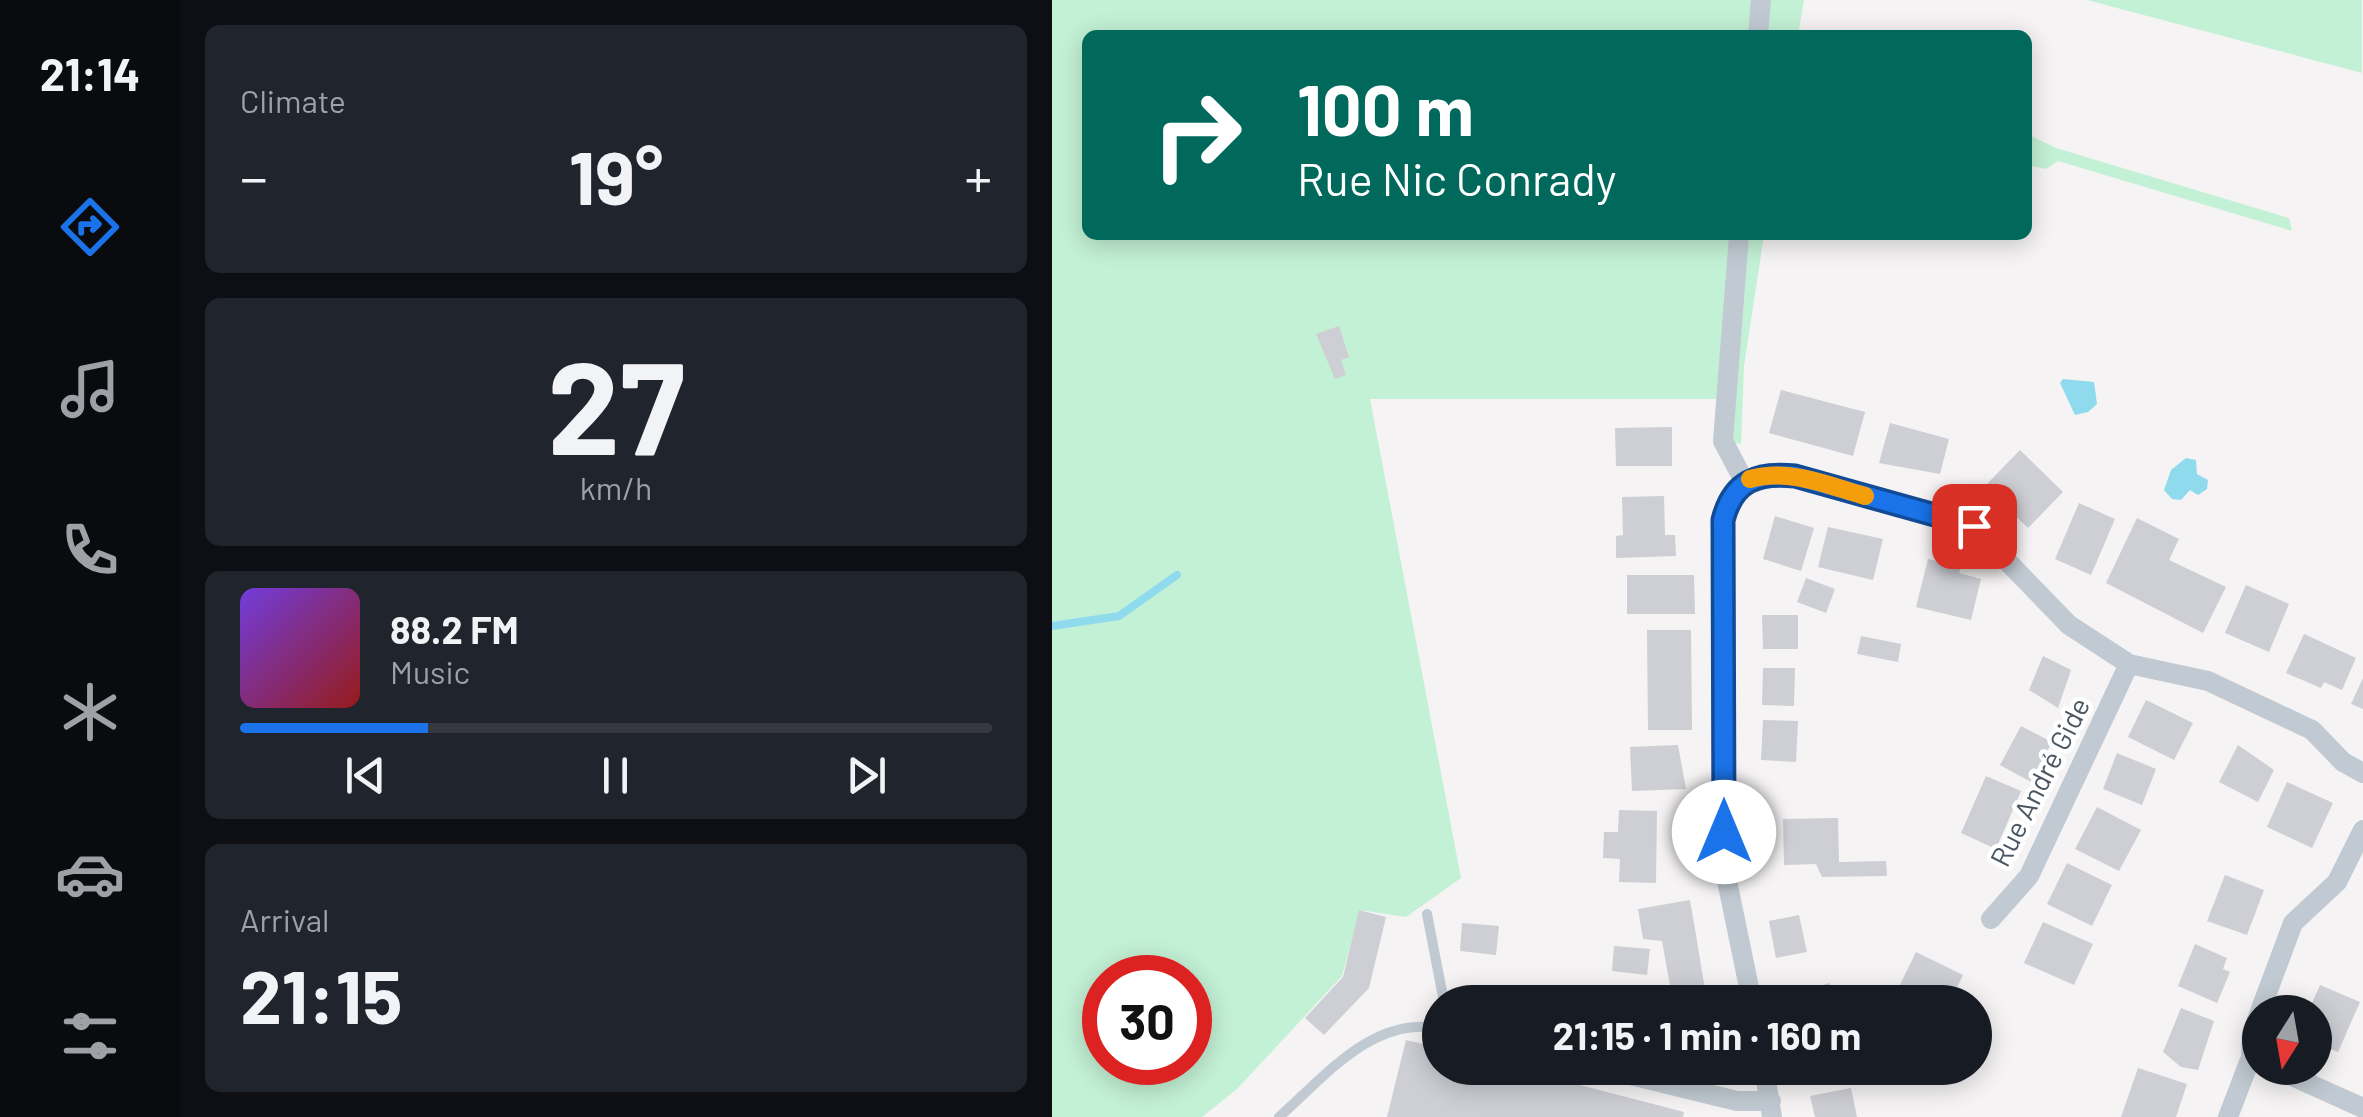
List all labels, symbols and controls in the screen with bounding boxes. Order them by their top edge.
text: 21:14 [40,46,140,100]
text: 100 m [1297,66,1474,150]
icon: right [1132,70,1262,200]
text: Climate [240,81,346,119]
text: 19° [569,130,663,220]
text: − [240,143,268,209]
text: + [964,143,992,209]
text: Rue Nic Conrady [1297,151,1617,205]
icon: directions [55,192,125,262]
text: 27 [547,325,685,481]
icon: music [55,354,125,424]
text: km/h [580,468,652,506]
pin [1932,484,2017,569]
icon: arrive [1947,499,2002,554]
icon: phone [55,515,125,585]
text: 88.2 FM [390,606,519,652]
text: Music [390,652,470,690]
icon: climate [55,677,125,747]
street label: Rue André Gide [1982,691,2096,872]
icon: previous [338,748,393,803]
icon: pause [588,748,643,803]
icon: next [839,748,894,803]
position arrow [1672,780,1776,884]
icon: car [55,839,125,909]
text: Arrival [240,900,329,938]
text: 21:15 [240,949,402,1039]
speed limit sign: 30 [1082,955,1212,1085]
north arrow [2242,995,2332,1085]
map controls [2242,995,2332,1085]
icon: filters [55,1001,125,1071]
text: 21:15 · 1 min · 160 m [1553,1012,1861,1058]

